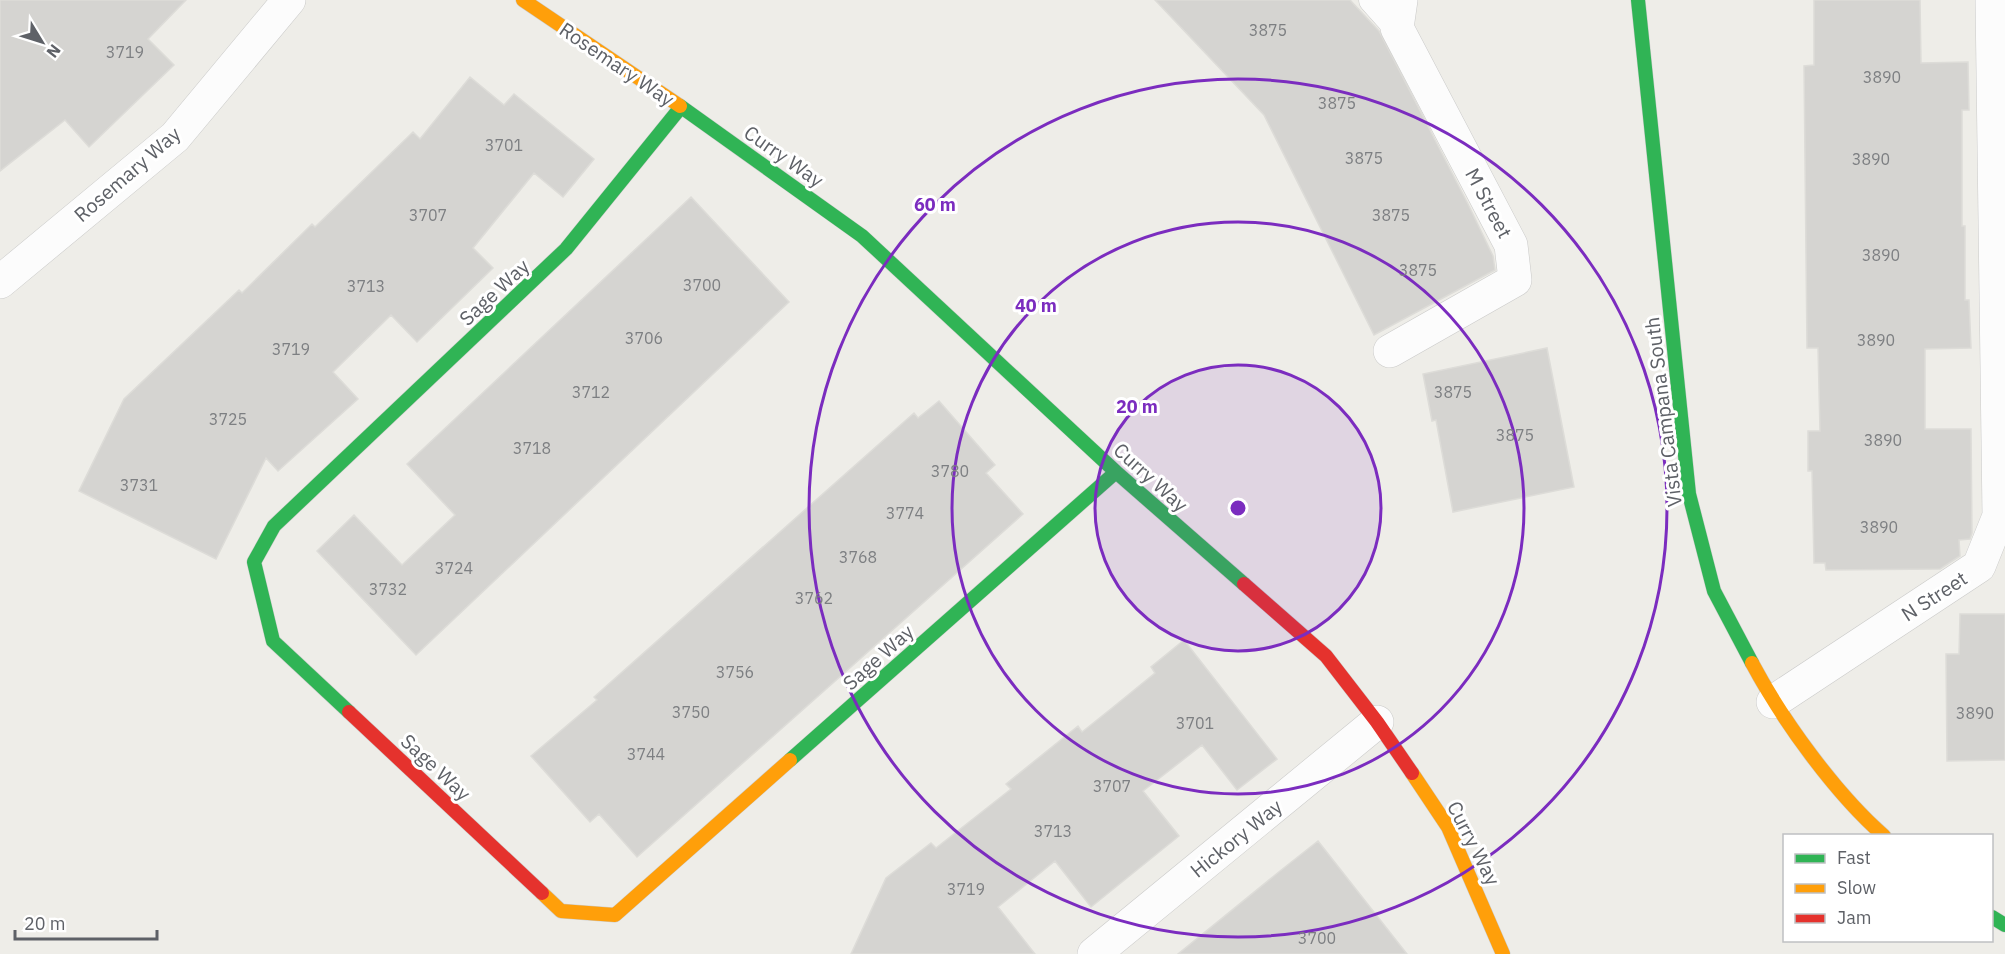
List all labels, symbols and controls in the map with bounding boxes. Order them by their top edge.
north arrow [12,12,72,72]
street label: Rosemary Way [554,16,680,112]
house number: 3875 [1249,20,1287,40]
text: N [42,41,65,62]
house number: 3719 [106,42,144,62]
house number: 3890 [1863,67,1901,87]
house number: 3875 [1318,93,1356,113]
street label: Curry Way [739,119,829,193]
street label: Rosemary Way [68,120,186,228]
house number: 3701 [485,135,523,155]
house number: 3875 [1345,148,1383,168]
house number: 3890 [1852,149,1890,169]
street label: M Street [1459,163,1519,243]
text: 60 m [914,193,956,216]
house number: 3707 [409,205,447,225]
house number: 3875 [1372,205,1410,225]
house number: 3890 [1862,245,1900,265]
street label: Sage Way [453,253,535,331]
house number: 3875 [1399,260,1437,280]
house number: 3700 [683,275,721,295]
house number: 3713 [347,276,385,296]
text: 40 m [1015,294,1057,317]
street label: Vista Campana South [1638,315,1688,509]
house number: 3706 [625,328,663,348]
house number: 3890 [1857,330,1895,350]
house number: 3719 [272,339,310,359]
house number: 3712 [572,382,610,402]
house number: 3875 [1434,382,1472,402]
text: 20 m [1116,395,1158,418]
house number: 3725 [209,409,247,429]
house number: 3875 [1496,425,1534,445]
house number: 3890 [1864,430,1902,450]
street label: Curry Way [1108,436,1194,518]
house number: 3718 [513,438,551,458]
house number: 3780 [931,461,969,481]
house number: 3731 [120,475,158,495]
centre of rings [1228,498,1248,518]
house number: 3774 [886,503,924,523]
house number: 3890 [1860,517,1898,537]
house number: 3768 [839,547,877,567]
house number: 3724 [435,558,473,578]
street label: N Street [1896,565,1972,627]
house number: 3732 [369,579,407,599]
house number: 3762 [795,588,833,608]
street label: Sage Way [837,618,919,696]
house number: 3756 [716,662,754,682]
house number: 3750 [672,702,710,722]
house number: 3890 [1956,703,1994,723]
house number: 3701 [1176,713,1214,733]
street label: Sage Way [395,728,477,806]
house number: 3744 [627,744,665,764]
house number: 3707 [1093,776,1131,796]
street label: Hickory Way [1184,793,1288,883]
street label: Curry Way [1441,796,1507,890]
house number: 3713 [1034,821,1072,841]
legend [1783,834,1993,942]
text: Fast [1837,846,1871,869]
text: Slow [1837,876,1876,899]
house number: 3719 [947,879,985,899]
scale bar [15,903,158,941]
text: Jam [1837,906,1872,929]
text: 20 m [24,912,66,935]
house number: 3700 [1298,928,1336,948]

